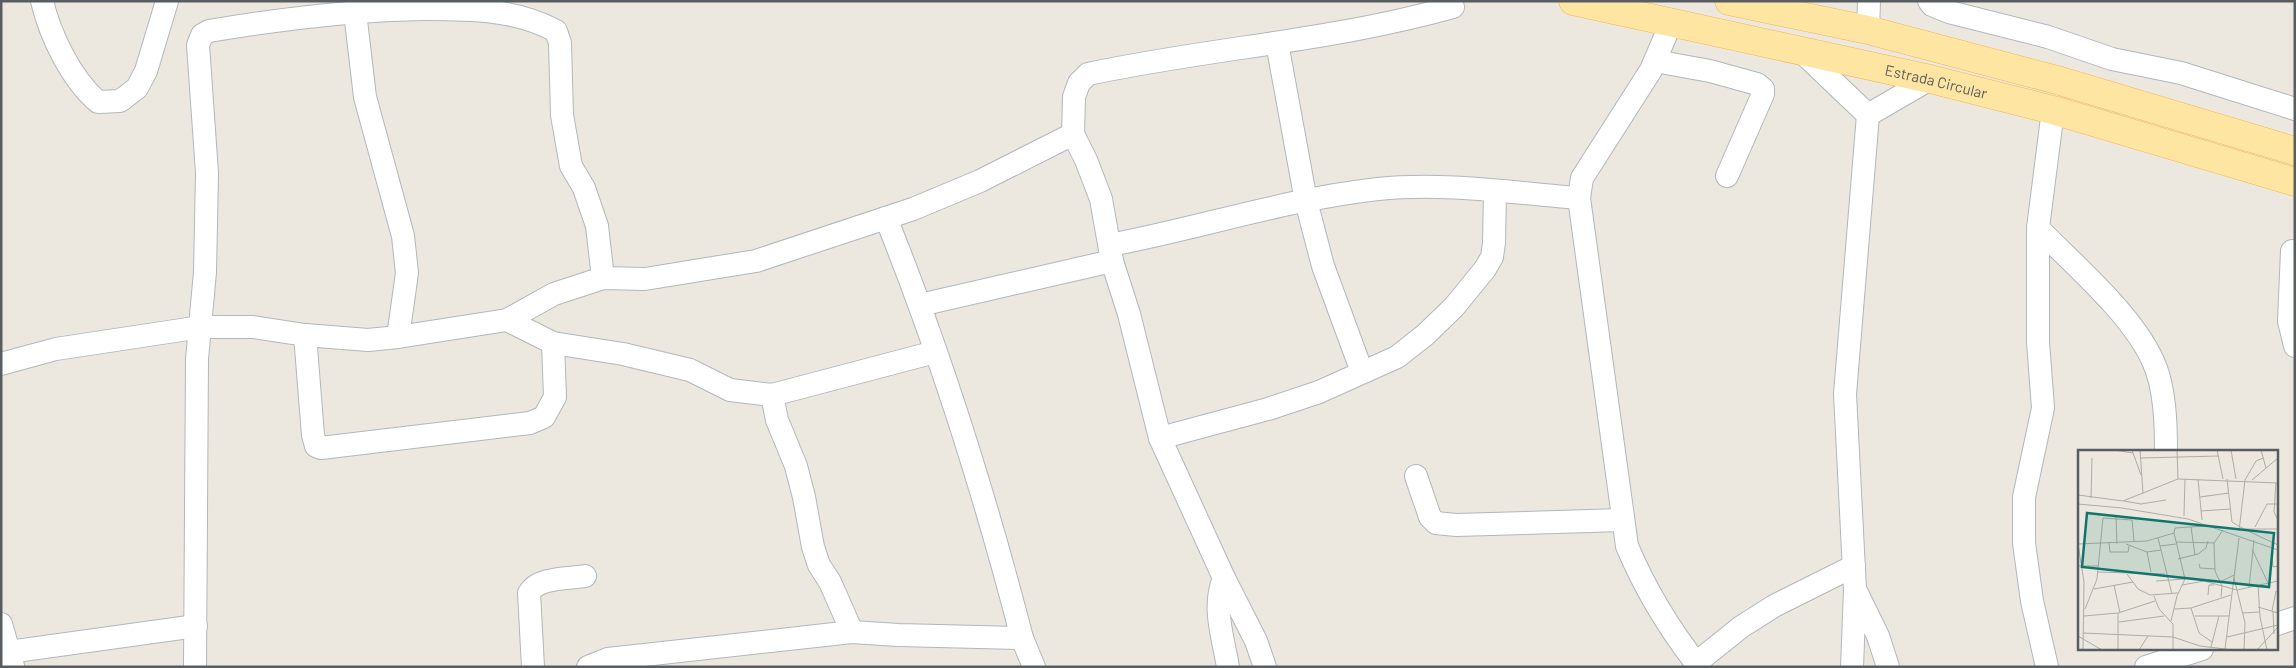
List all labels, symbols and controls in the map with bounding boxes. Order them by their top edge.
street label: Estrada Circular [1883,60,1990,102]
inset map [2078,450,2278,650]

